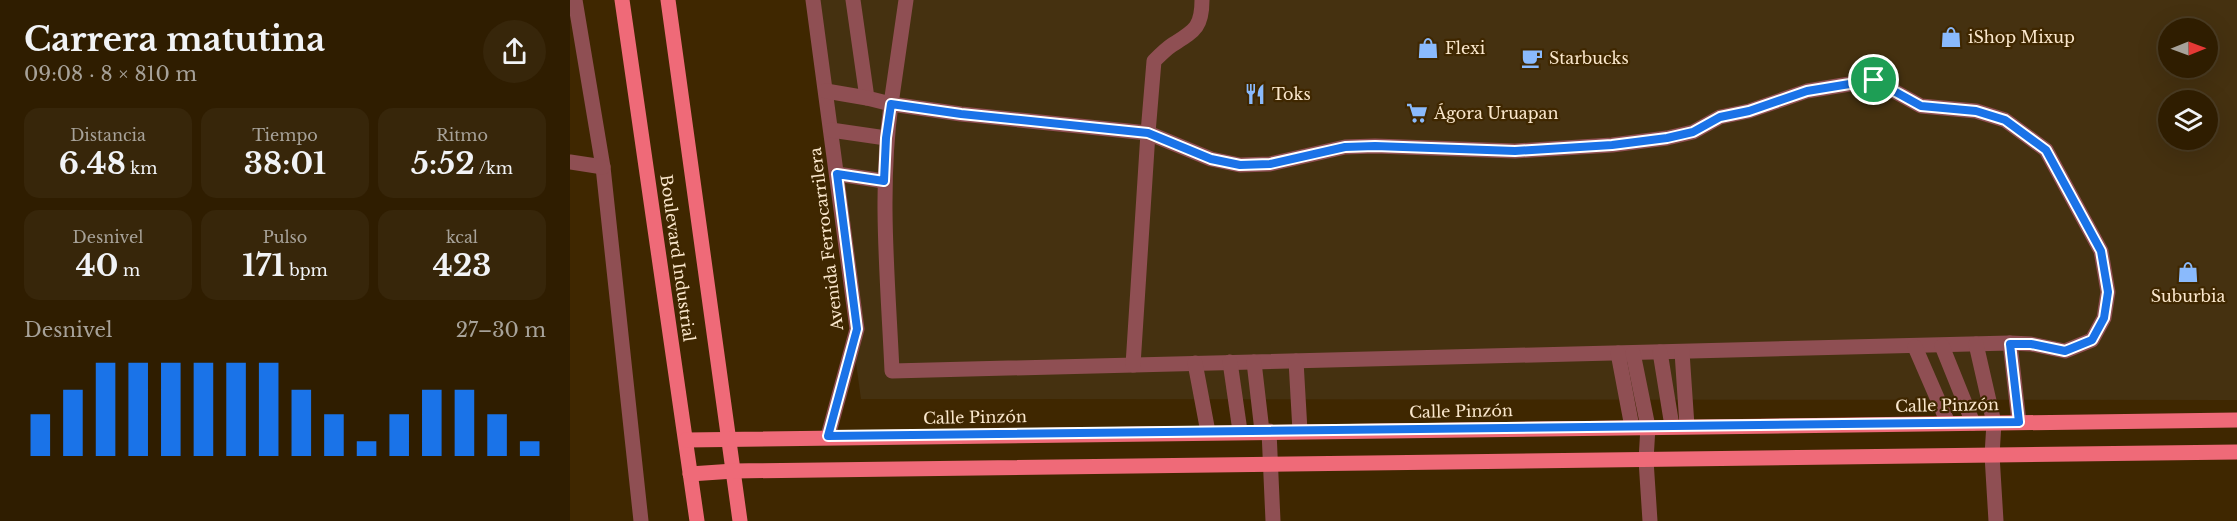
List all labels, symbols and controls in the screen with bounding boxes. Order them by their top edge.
north arrow [2158,18,2218,78]
map controls [2158,18,2218,150]
text: Carrera matutina [24,19,325,60]
button: share [483,20,546,83]
shop icon: iShop Mixup [1939,25,1963,49]
place label: iShop Mixup [1968,27,2075,47]
shop icon: Flexi [1416,36,1440,60]
place label: Flexi [1445,38,1486,58]
cafe icon: Starbucks [1520,46,1544,70]
place label: Starbucks [1549,48,1629,68]
pin [1848,54,1899,105]
text: 09:08 · 8 × 810 m [24,62,197,86]
icon: arrive [1857,63,1890,96]
restaurant icon: Toks [1243,82,1267,106]
place label: Toks [1272,84,1311,104]
button: layers [2158,90,2218,150]
supermarket icon: Ágora Uruapan [1405,101,1429,125]
place label: Ágora Uruapan [1433,103,1558,123]
text: Distancia [70,125,146,145]
text: Tiempo [252,125,318,145]
text: Ritmo [436,125,488,145]
text: 6.48 [59,145,126,182]
text: 38:01 [244,145,326,182]
text: 5:52 [411,145,475,182]
street label: Avenida Ferrocarrilera [805,146,847,333]
text: km [126,158,157,178]
text: /km [475,158,513,178]
street label: Boulevard Industrial [656,173,700,343]
text: Desnivel [73,227,143,247]
text: Pulso [263,227,307,247]
text: kcal [446,227,478,247]
text: 40 [76,247,118,284]
text: 171 [242,247,285,284]
text: 423 [433,247,491,284]
text: m [118,260,140,280]
text: bpm [285,260,328,280]
shop icon: Suburbia [2176,260,2200,284]
place label: Suburbia [2151,286,2225,306]
text: Desnivel [24,318,112,342]
text: 27–30 m [456,318,546,342]
street label: Calle Pinzón [1895,394,1999,416]
street label: Calle Pinzón [1409,400,1513,422]
street label: Calle Pinzón [923,406,1027,428]

